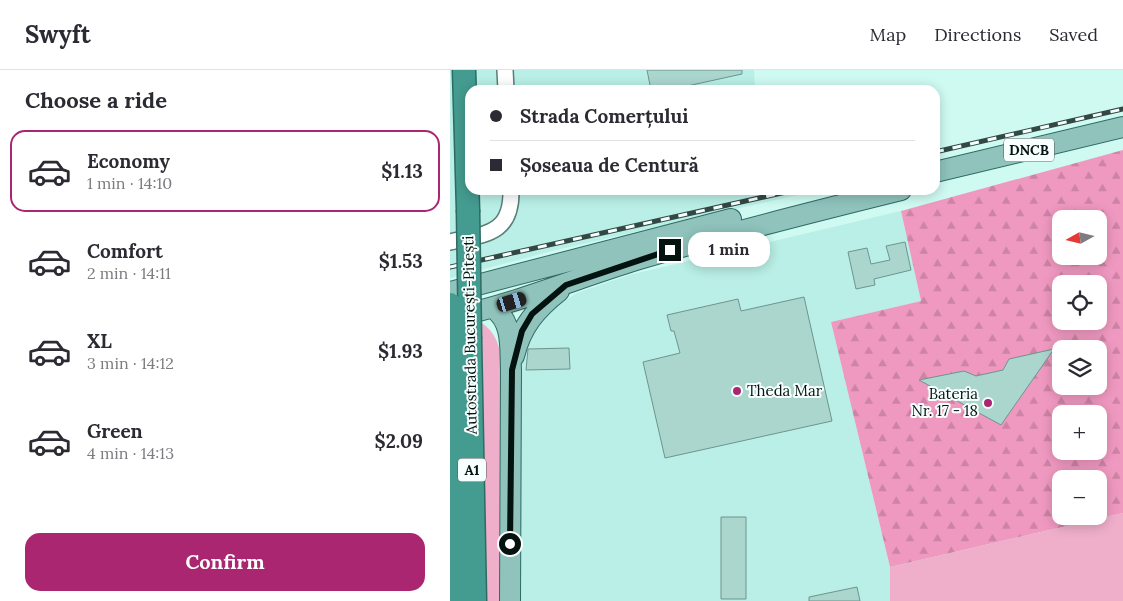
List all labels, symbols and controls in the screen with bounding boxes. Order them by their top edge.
text: Swyft [25,19,91,50]
text: Map [870,23,906,46]
text: Directions [934,23,1021,46]
text: Saved [1049,23,1098,46]
text: Choose a ride [25,86,167,114]
text: Strada Comerțului [520,104,688,128]
road number: DNCB [1004,138,1054,162]
icon: car [27,149,72,194]
text: Economy [87,149,170,173]
text: Șoseaua de Centură [520,153,699,177]
text: $1.13 [381,159,423,183]
text: 1 min · 14:10 [87,173,172,193]
north arrow [1052,210,1108,265]
map controls [1052,210,1107,525]
callout: 1 min [688,232,770,268]
street label: Autostrada București-Pitești [458,236,481,435]
icon: car [27,239,72,284]
text: Comfort [87,239,163,263]
route end [659,239,681,261]
text: 1 min [709,239,749,259]
text: $1.53 [379,249,423,273]
text: 2 min · 14:11 [87,263,171,283]
button: locate [1052,275,1107,330]
car [495,290,528,314]
icon: car [27,329,72,374]
text: XL [87,329,112,353]
text: $1.93 [378,339,423,363]
button: layers [1052,340,1107,395]
text: 3 min · 14:12 [87,353,174,373]
place label: Theda Mar [747,381,823,400]
place label: Bateria Nr. 17 - 18 [912,384,978,420]
marker: Theda Mar [731,385,743,397]
marker: Bateria Nr. 17 - 18 [982,397,994,409]
button: + [1052,405,1107,460]
icon: car [27,419,72,464]
text: Green [87,419,143,443]
text: $2.09 [375,429,423,453]
text: 4 min · 14:13 [87,443,174,463]
road number: A1 [458,458,486,482]
button: − [1052,470,1107,525]
button: Confirm [25,533,425,591]
route start [499,533,521,555]

